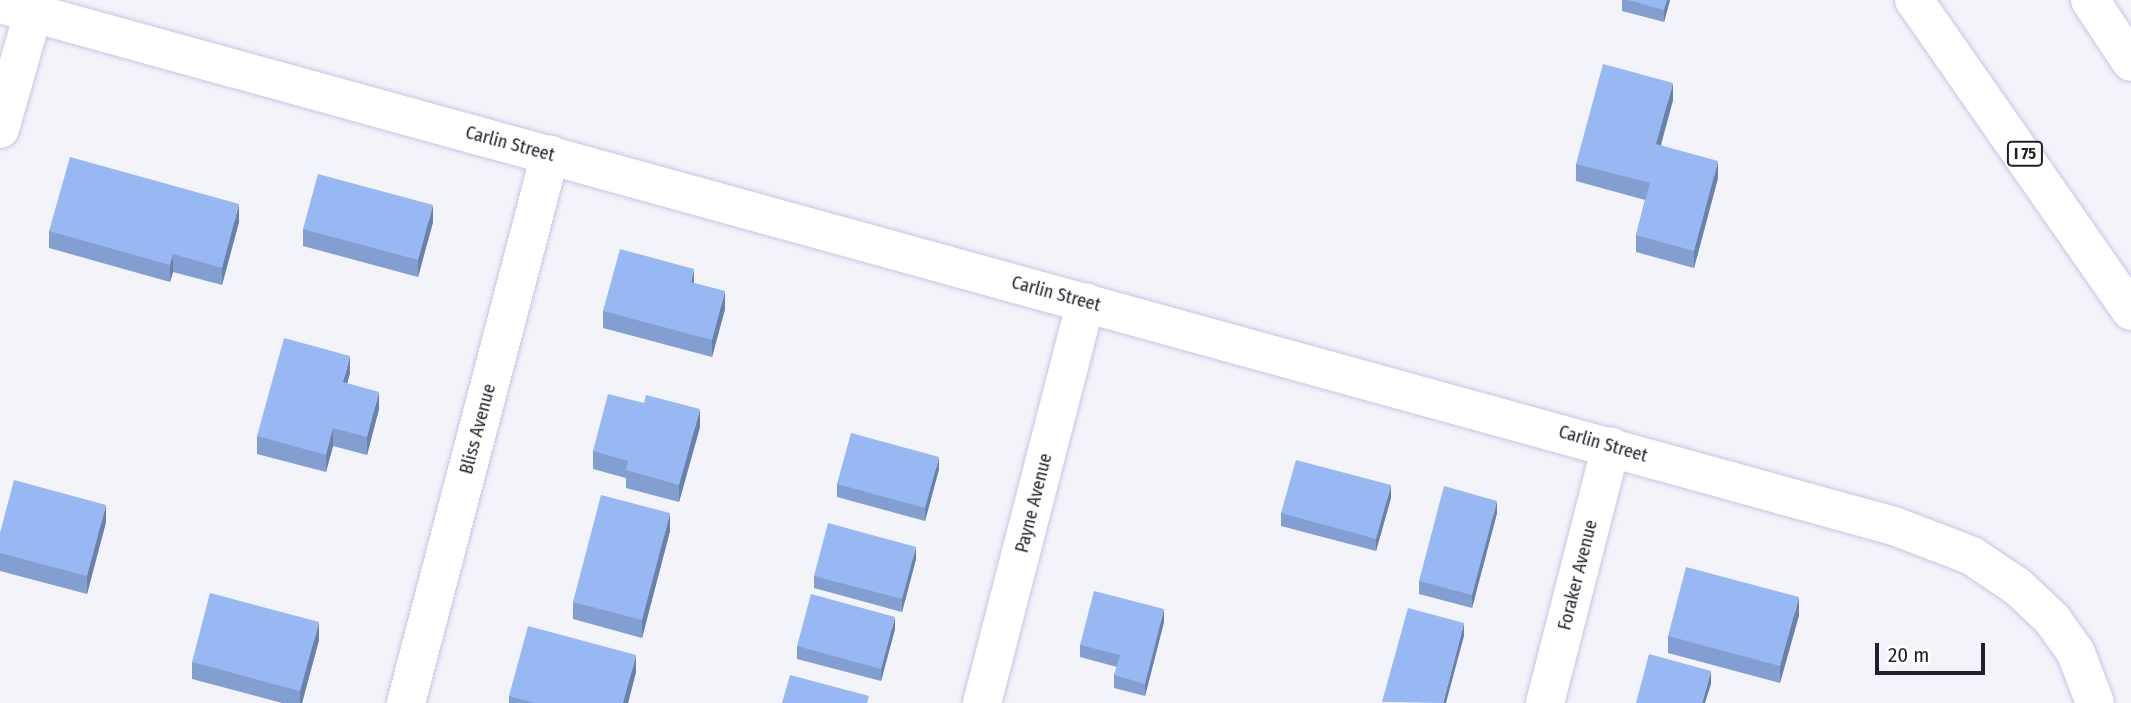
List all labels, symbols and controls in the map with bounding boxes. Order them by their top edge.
street label: Carlin Street [463,122,557,166]
road number: I 75 [2006,142,2044,166]
street label: Carlin Street [1009,272,1103,316]
street label: Bliss Avenue [456,381,500,477]
street label: Carlin Street [1556,421,1650,467]
street label: Payne Avenue [1011,451,1057,555]
street label: Foraker Avenue [1554,518,1602,632]
scale bar [1879,630,1989,674]
text: 20 m [1888,642,1929,668]

